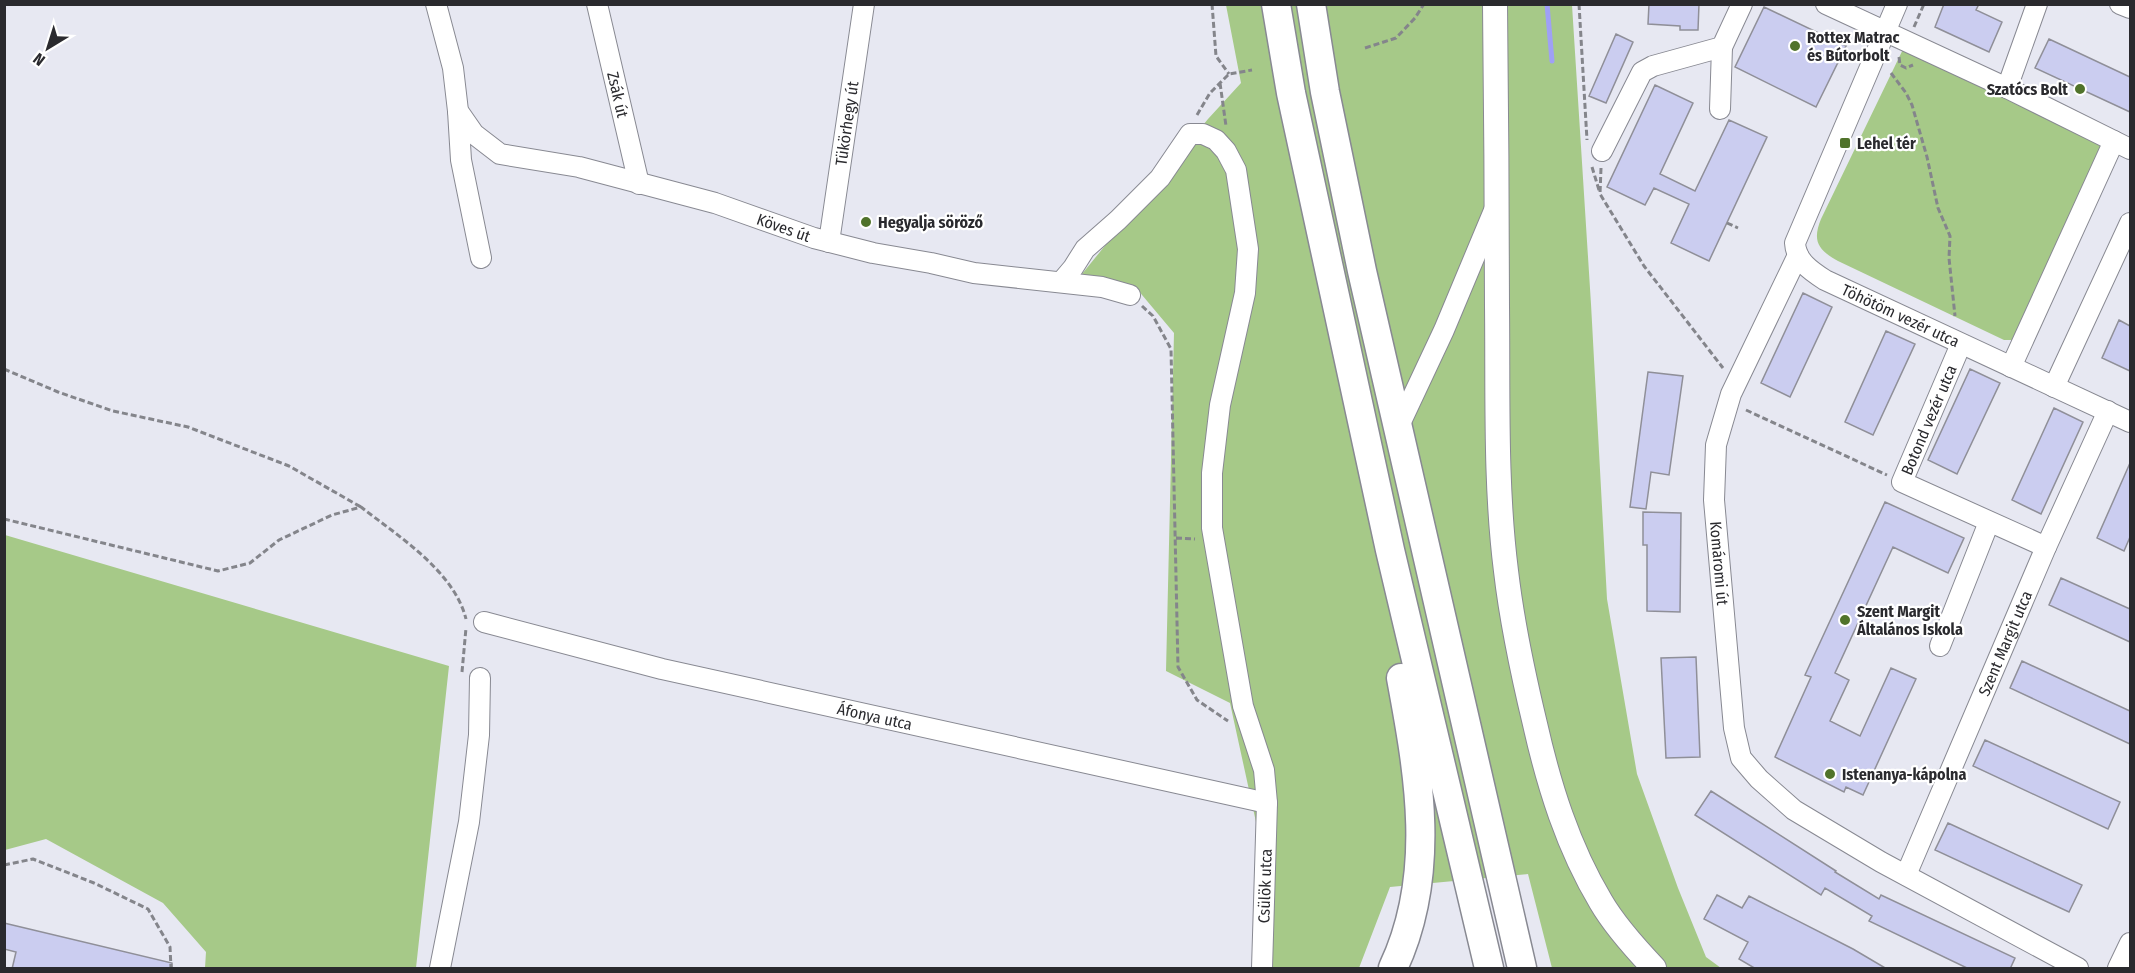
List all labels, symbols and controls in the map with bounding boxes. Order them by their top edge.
north arrow [18,18,78,78]
place label: Rottex Matrac és Bútorbolt [1807,28,1899,65]
marker: Rottex Matrac és Bútorbolt [1788,39,1802,53]
text: N [29,49,49,70]
street label: Zsák út [604,70,633,120]
street label: Tükörhegy út [831,79,862,167]
place label: Szatócs Bolt [1987,80,2068,99]
marker: Szatócs Bolt [2073,82,2087,96]
place label: Lehel tér [1857,134,1916,153]
marker: Lehel tér [1838,136,1852,150]
street label: Köves út [754,209,814,246]
place label: Hegyalja söröző [878,213,983,232]
marker: Hegyalja söröző [859,215,873,229]
street label: Töhötöm vezér utca [1839,280,1963,351]
street label: Botond vezér utca [1897,362,1961,478]
street label: Komáromi út [1706,521,1733,607]
street label: Szent Margit utca [1974,588,2036,699]
place label: Szent Margit Általános Iskola [1856,602,1963,639]
marker: Szent Margit Általános Iskola [1838,613,1852,627]
street label: Áfonya utca [835,699,914,734]
place label: Istenanya-kápolna [1842,765,1966,784]
marker: Istenanya-kápolna [1823,767,1837,781]
street label: Csülök utca [1254,848,1276,924]

